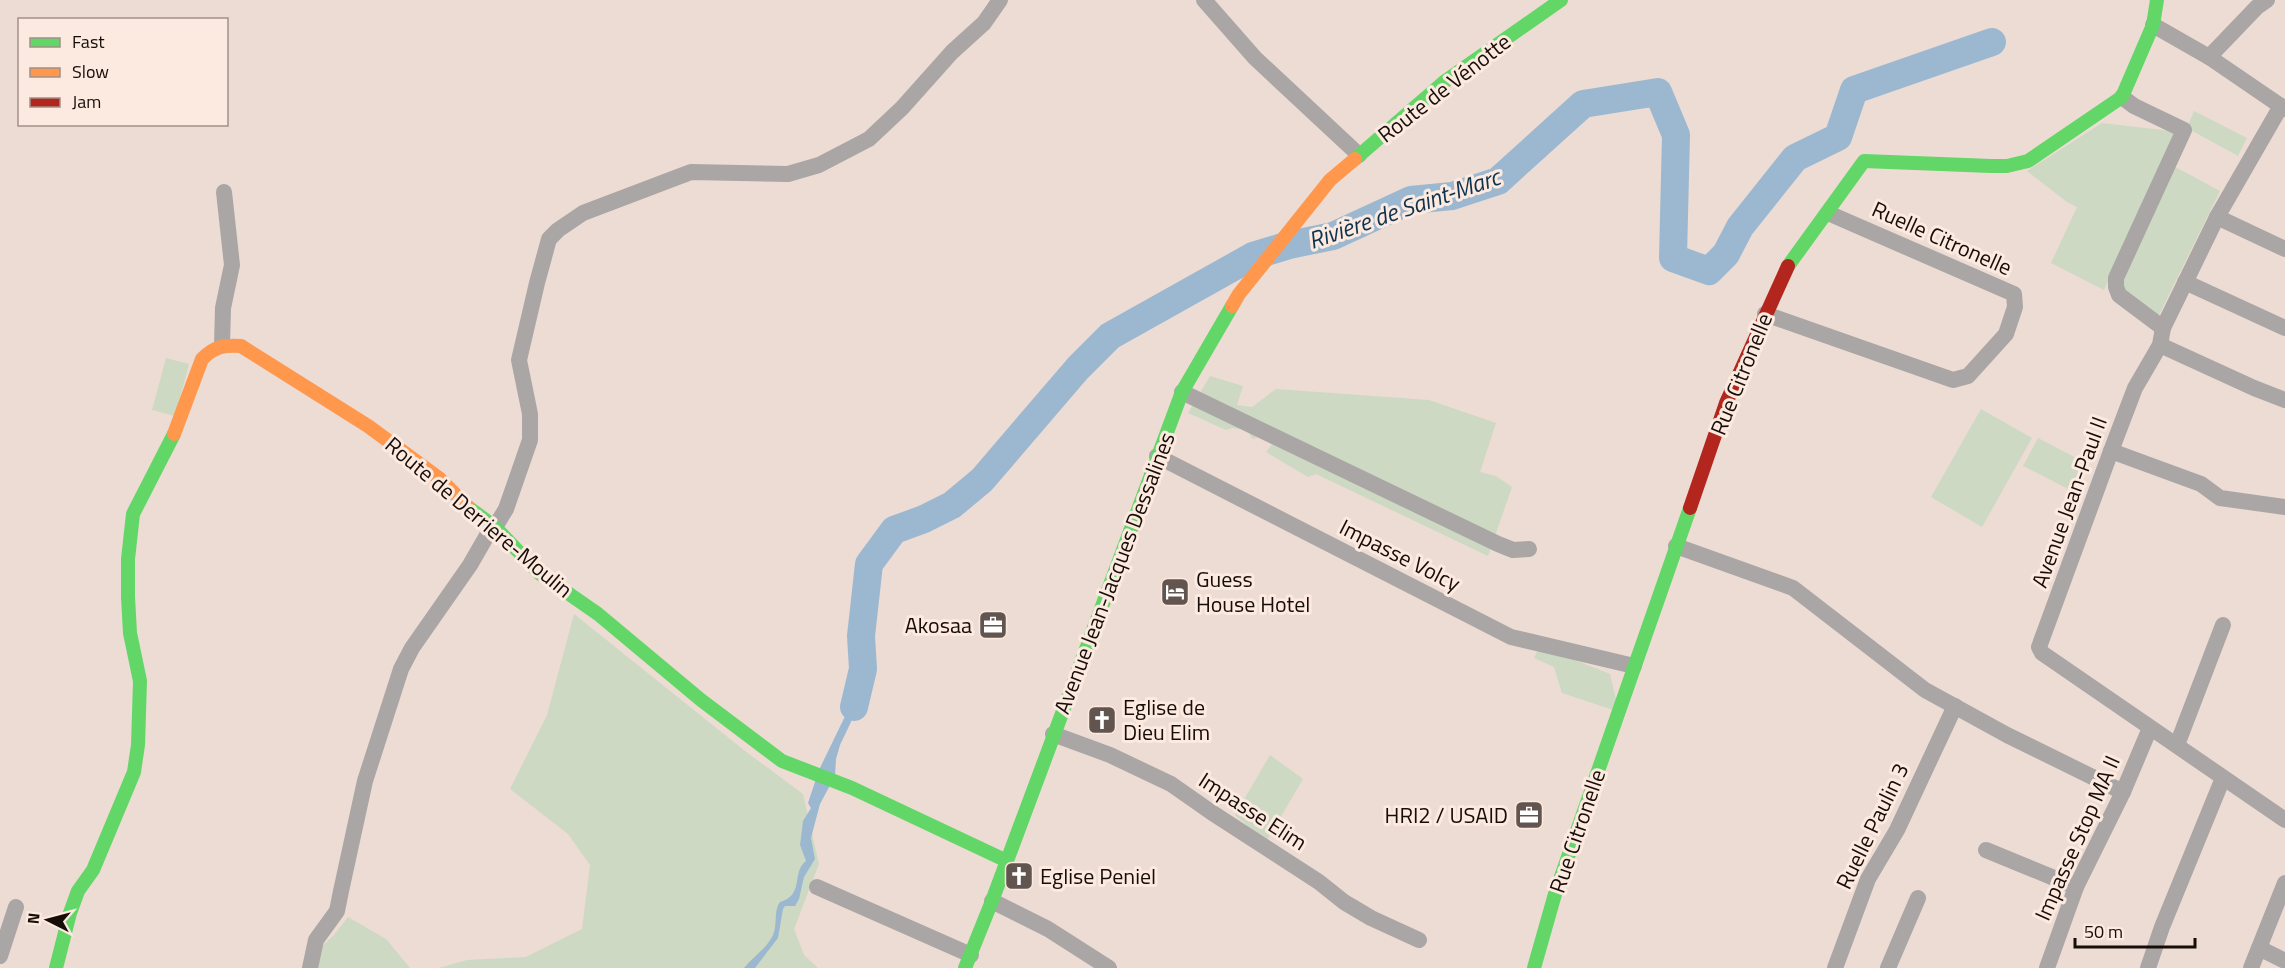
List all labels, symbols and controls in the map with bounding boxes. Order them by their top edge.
legend [18,18,228,126]
street label: Route de Vénotte [1370,25,1518,151]
text: Fast [72,28,105,55]
text: Slow [72,58,109,85]
text: Jam [72,88,101,115]
water label: Rivière de Saint-Marc [1303,158,1507,258]
street label: Ruelle Citronelle [1867,192,2017,284]
street label: Rue Citronelle [1701,308,1781,440]
street label: Avenue Jean-Paul II [2022,412,2116,592]
street label: Avenue Jean-Jacques Dessalines [1045,427,1183,719]
street label: Route de Derriere-Moulin [378,428,580,606]
street label: Impasse Volcy [1334,510,1467,600]
place label: Guess House Hotel [1196,562,1310,621]
hotel icon: Guess House Hotel [1159,576,1191,608]
place label: Akosaa [905,608,972,642]
office icon: Akosaa [977,609,1009,641]
place label: Eglise de Dieu Elim [1123,690,1210,749]
church icon: Eglise de Dieu Elim [1086,704,1118,736]
street label: Impasse Stop MA II [2025,750,2129,926]
street label: Ruelle Paulin 3 [1827,757,1917,895]
street label: Impasse Elim [1192,763,1314,859]
street label: Rue Citronelle [1540,765,1614,897]
place label: HRI2 / USAID [1385,798,1508,832]
office icon: HRI2 / USAID [1513,799,1545,831]
place label: Eglise Peniel [1040,859,1156,893]
church icon: Eglise Peniel [1003,860,1035,892]
north arrow [18,890,78,950]
scale bar [2075,911,2195,949]
text: N [21,912,46,925]
text: 50 m [2084,918,2123,945]

